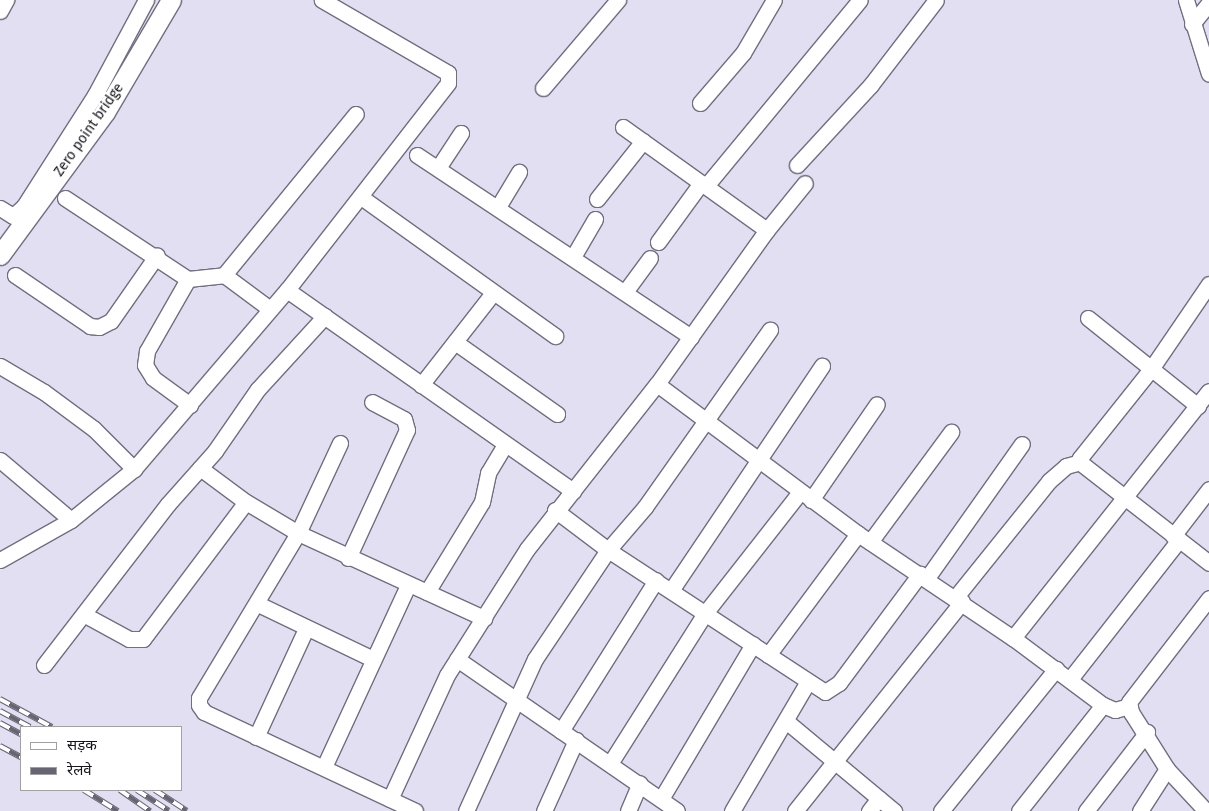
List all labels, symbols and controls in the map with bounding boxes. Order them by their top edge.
street label: Zero point bridge [51,80,127,180]
legend [20,726,182,791]
text: सड़क [67,736,97,754]
text: रेलवे [67,761,92,779]

